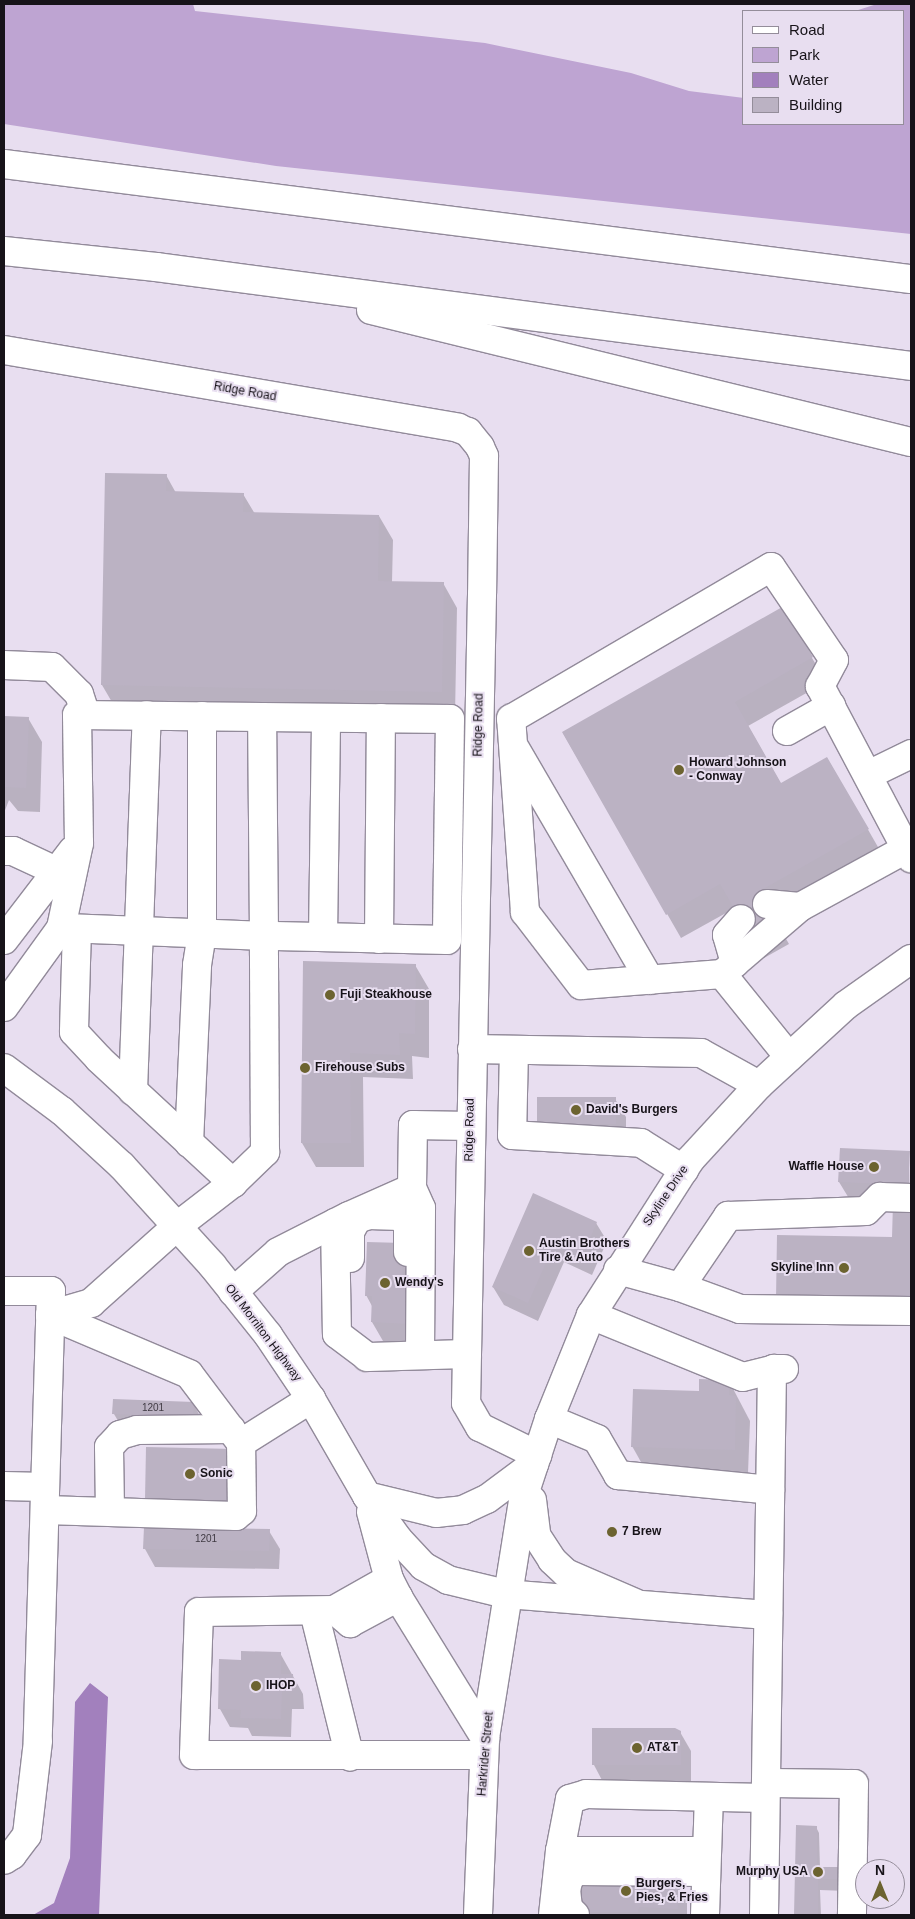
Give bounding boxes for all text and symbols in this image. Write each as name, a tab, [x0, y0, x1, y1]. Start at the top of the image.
legend	[742, 10, 905, 125]
text: Road	[789, 21, 825, 38]
text: Park	[789, 46, 820, 63]
text: Water	[789, 71, 828, 88]
text: Building	[789, 96, 842, 113]
street label: Ridge Road	[213, 379, 277, 405]
street label: Ridge Road	[471, 693, 487, 757]
place label: Howard Johnson - Conway	[689, 756, 786, 784]
marker: Howard Johnson - Conway	[673, 764, 685, 776]
place label: Fuji Steakhouse	[340, 988, 432, 1002]
marker: Fuji Steakhouse	[324, 989, 336, 1001]
place label: Firehouse Subs	[315, 1061, 405, 1075]
marker: Firehouse Subs	[299, 1062, 311, 1074]
street label: Ridge Road	[462, 1098, 478, 1162]
place label: David's Burgers	[586, 1103, 678, 1117]
marker: David's Burgers	[570, 1104, 582, 1116]
place label: Waffle House	[788, 1160, 864, 1174]
marker: Waffle House	[868, 1161, 880, 1173]
street label: Skyline Drive	[640, 1163, 692, 1229]
place label: Austin Brothers Tire & Auto	[539, 1237, 630, 1265]
marker: Austin Brothers Tire & Auto	[523, 1245, 535, 1257]
place label: Skyline Inn	[771, 1261, 834, 1275]
marker: Skyline Inn	[838, 1262, 850, 1274]
place label: Wendy's	[395, 1276, 444, 1290]
marker: Wendy's	[379, 1277, 391, 1289]
street label: Old Morrilton Highway	[222, 1282, 304, 1384]
house number: 1201	[142, 1402, 164, 1414]
place label: Sonic	[200, 1467, 233, 1481]
marker: Sonic	[184, 1468, 196, 1480]
place label: 7 Brew	[622, 1525, 661, 1539]
marker: 7 Brew	[606, 1526, 618, 1538]
house number: 1201	[195, 1533, 217, 1545]
place label: IHOP	[266, 1679, 295, 1693]
marker: IHOP	[250, 1680, 262, 1692]
street label: Harkrider Street	[475, 1711, 497, 1797]
place label: AT&T	[647, 1741, 678, 1755]
marker: AT&T	[631, 1742, 643, 1754]
north arrow	[855, 1859, 905, 1909]
text: N	[875, 1862, 885, 1878]
place label: Murphy USA	[736, 1865, 808, 1879]
marker: Murphy USA	[812, 1866, 824, 1878]
place label: Burgers, Pies, & Fries	[636, 1877, 708, 1905]
marker: Burgers, Pies, & Fries	[620, 1885, 632, 1897]

